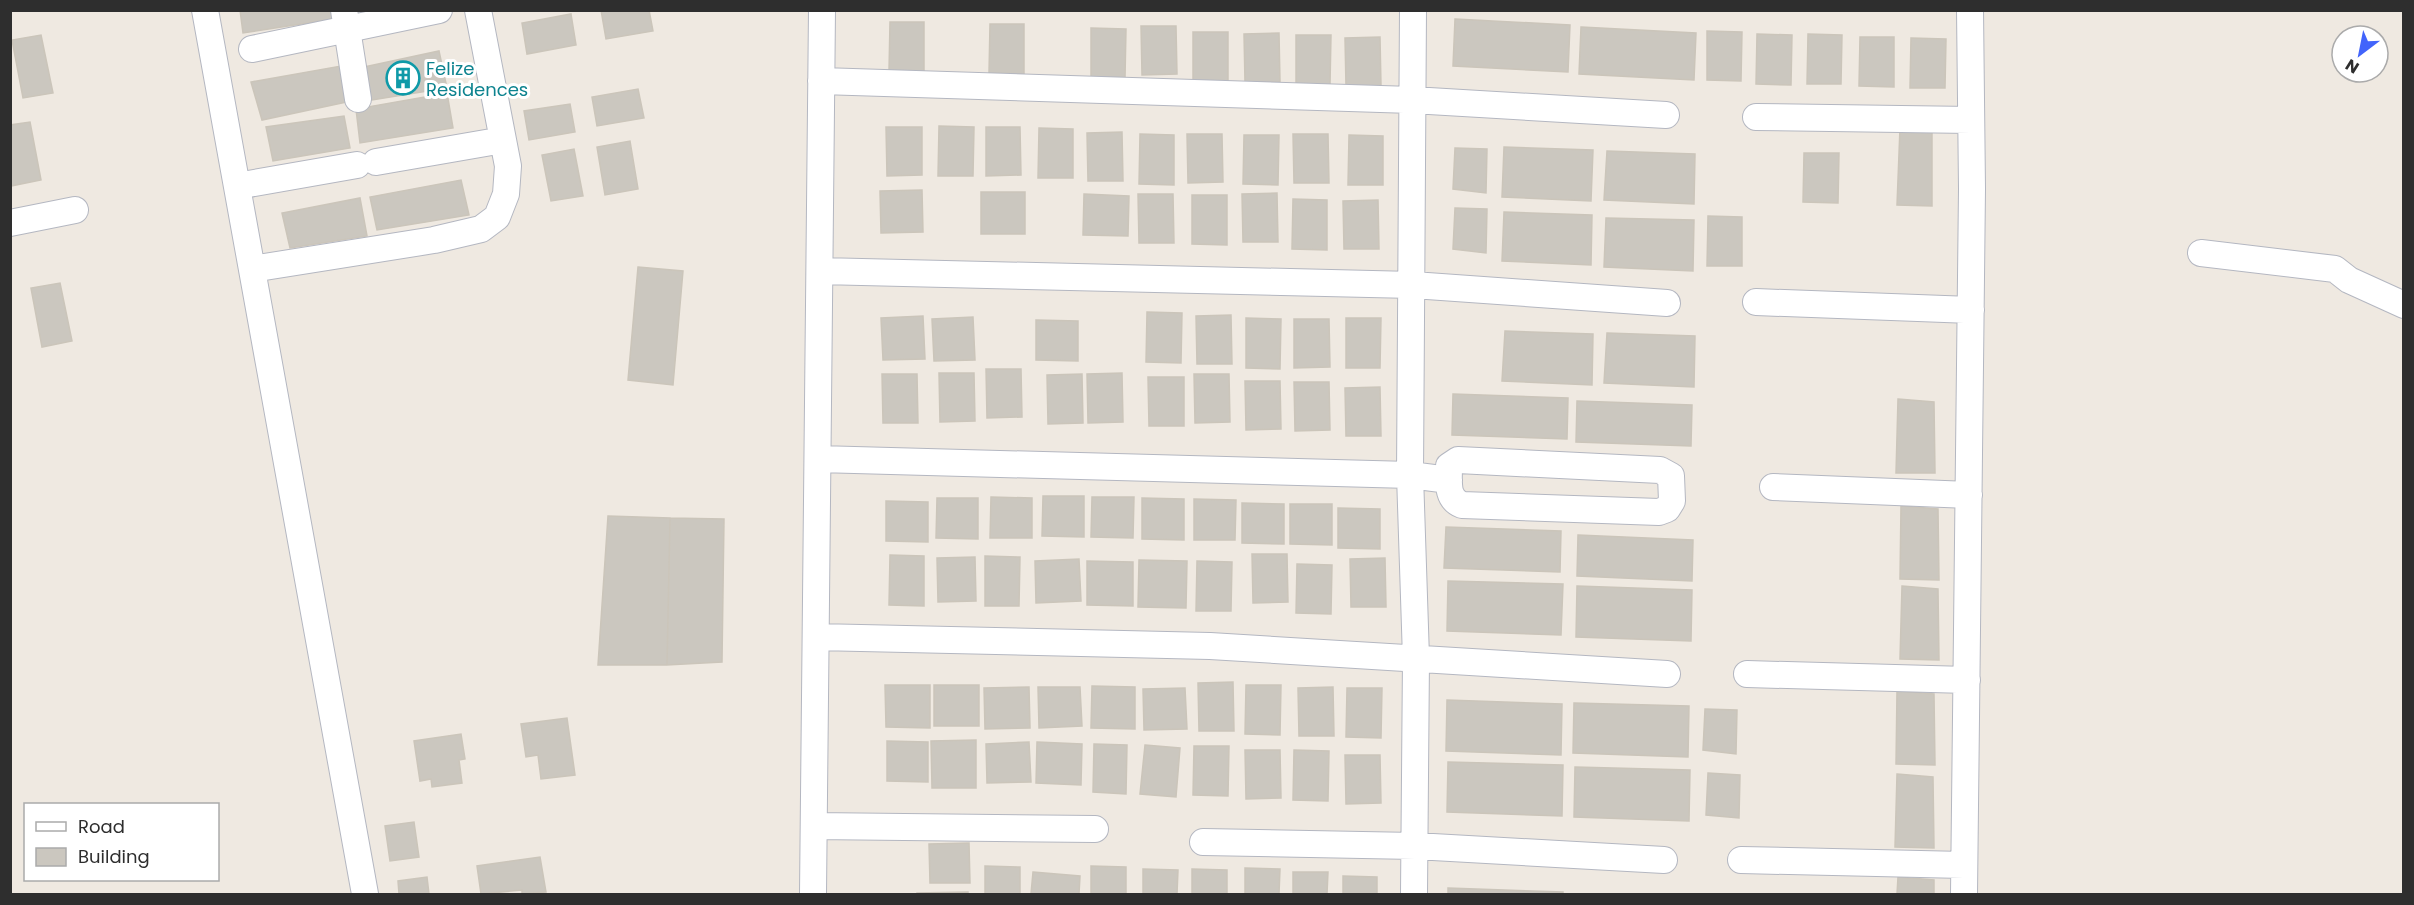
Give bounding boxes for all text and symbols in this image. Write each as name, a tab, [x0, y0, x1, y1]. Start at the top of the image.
north arrow	[2330, 24, 2390, 84]
text: N	[2341, 53, 2364, 79]
place label: Felize Residences	[426, 56, 528, 102]
building icon: Felize Residences	[385, 60, 421, 96]
legend	[24, 803, 219, 881]
text: Road	[78, 814, 125, 839]
text: Building	[78, 844, 150, 869]

